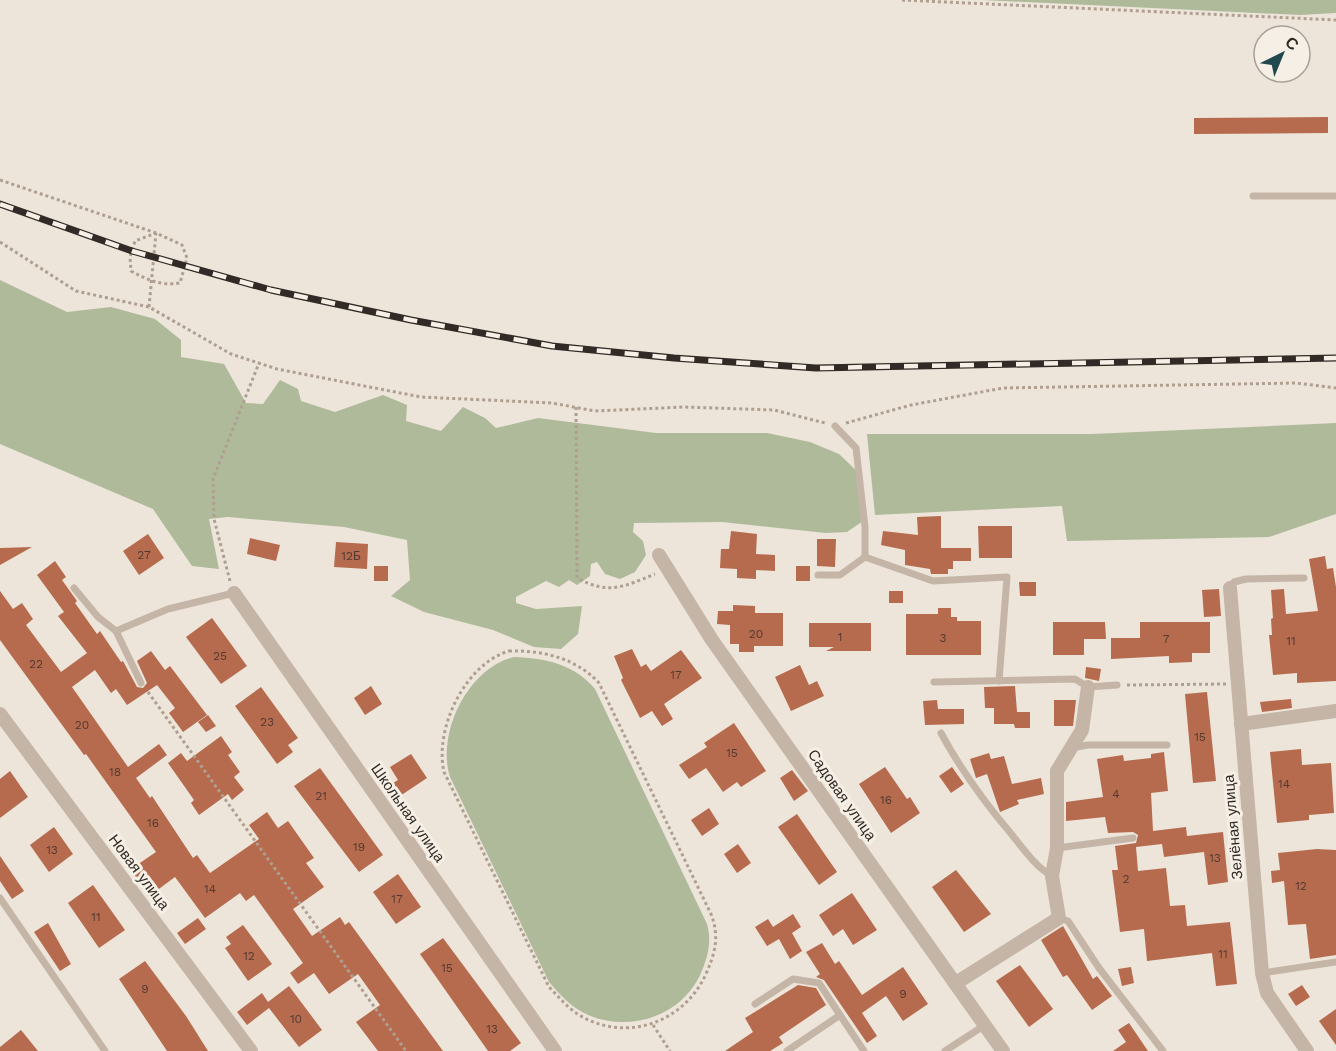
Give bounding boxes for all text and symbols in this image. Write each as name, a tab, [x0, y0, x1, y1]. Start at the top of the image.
north arrow	[1252, 24, 1312, 84]
text: С	[1281, 33, 1303, 55]
house number: 27	[137, 548, 151, 562]
house number: 12Б	[341, 549, 361, 563]
house number: 20	[749, 627, 763, 641]
house number: 1	[838, 630, 842, 644]
house number: 3	[940, 631, 947, 645]
house number: 7	[1163, 632, 1170, 646]
house number: 11	[1286, 634, 1296, 648]
house number: 25	[213, 649, 227, 663]
house number: 22	[29, 657, 43, 671]
house number: 17	[670, 668, 682, 682]
house number: 23	[260, 715, 274, 729]
house number: 20	[75, 718, 89, 732]
house number: 15	[1194, 730, 1206, 744]
house number: 15	[726, 746, 738, 760]
street label: Садовая улица	[804, 746, 880, 845]
street label: Школьная улица	[367, 760, 449, 866]
house number: 18	[109, 765, 121, 779]
street label: Зелёная улица	[1219, 773, 1247, 880]
house number: 14	[1278, 777, 1290, 791]
house number: 4	[1112, 787, 1120, 801]
house number: 21	[315, 789, 327, 803]
house number: 16	[880, 793, 892, 807]
house number: 16	[147, 816, 159, 830]
street label: Новая улица	[105, 831, 174, 914]
house number: 19	[353, 840, 365, 854]
house number: 13	[46, 843, 58, 857]
house number: 13	[1209, 851, 1221, 865]
house number: 2	[1123, 872, 1130, 886]
house number: 12	[1295, 879, 1307, 893]
house number: 14	[204, 882, 216, 896]
house number: 17	[391, 892, 403, 906]
house number: 11	[91, 910, 101, 924]
house number: 11	[1218, 947, 1228, 961]
house number: 12	[243, 949, 255, 963]
house number: 15	[441, 961, 453, 975]
house number: 9	[141, 982, 149, 996]
house number: 9	[899, 987, 907, 1001]
house number: 10	[290, 1012, 302, 1026]
house number: 13	[486, 1022, 498, 1036]

